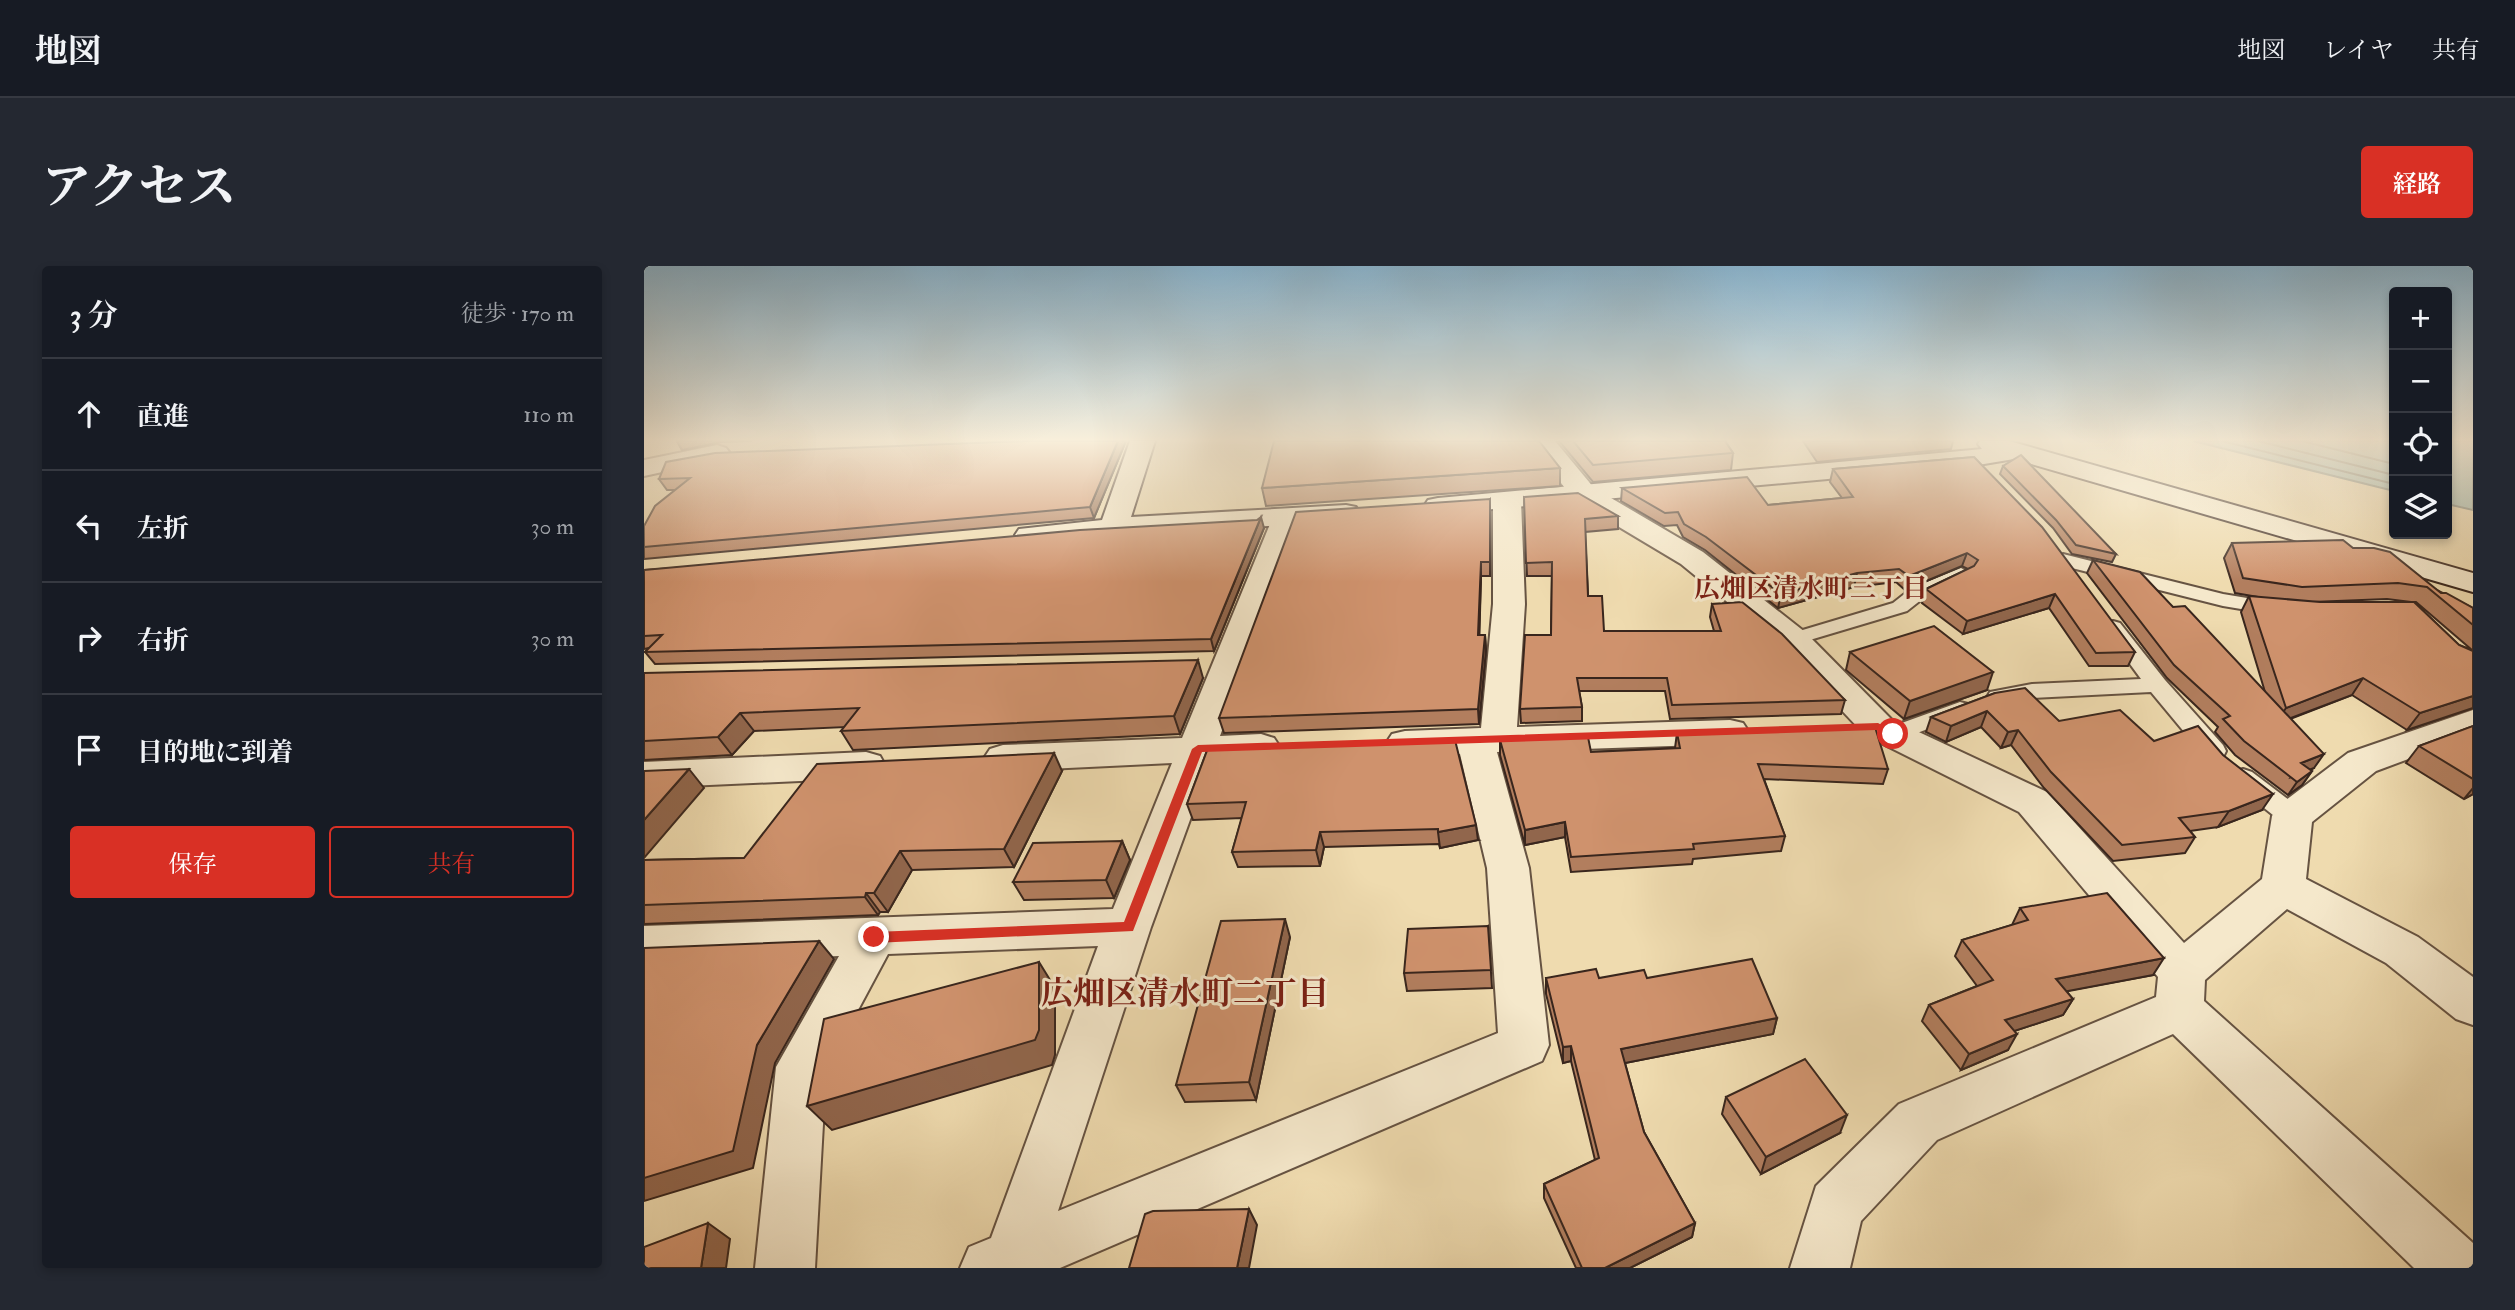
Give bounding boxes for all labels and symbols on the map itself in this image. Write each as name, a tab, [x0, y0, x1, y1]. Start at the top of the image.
district label: 広畑区清水町三丁目	[1694, 573, 1928, 605]
route start	[1877, 718, 1908, 749]
route end	[858, 921, 889, 952]
district label: 広畑区清水町二丁目	[1041, 974, 1329, 1014]

